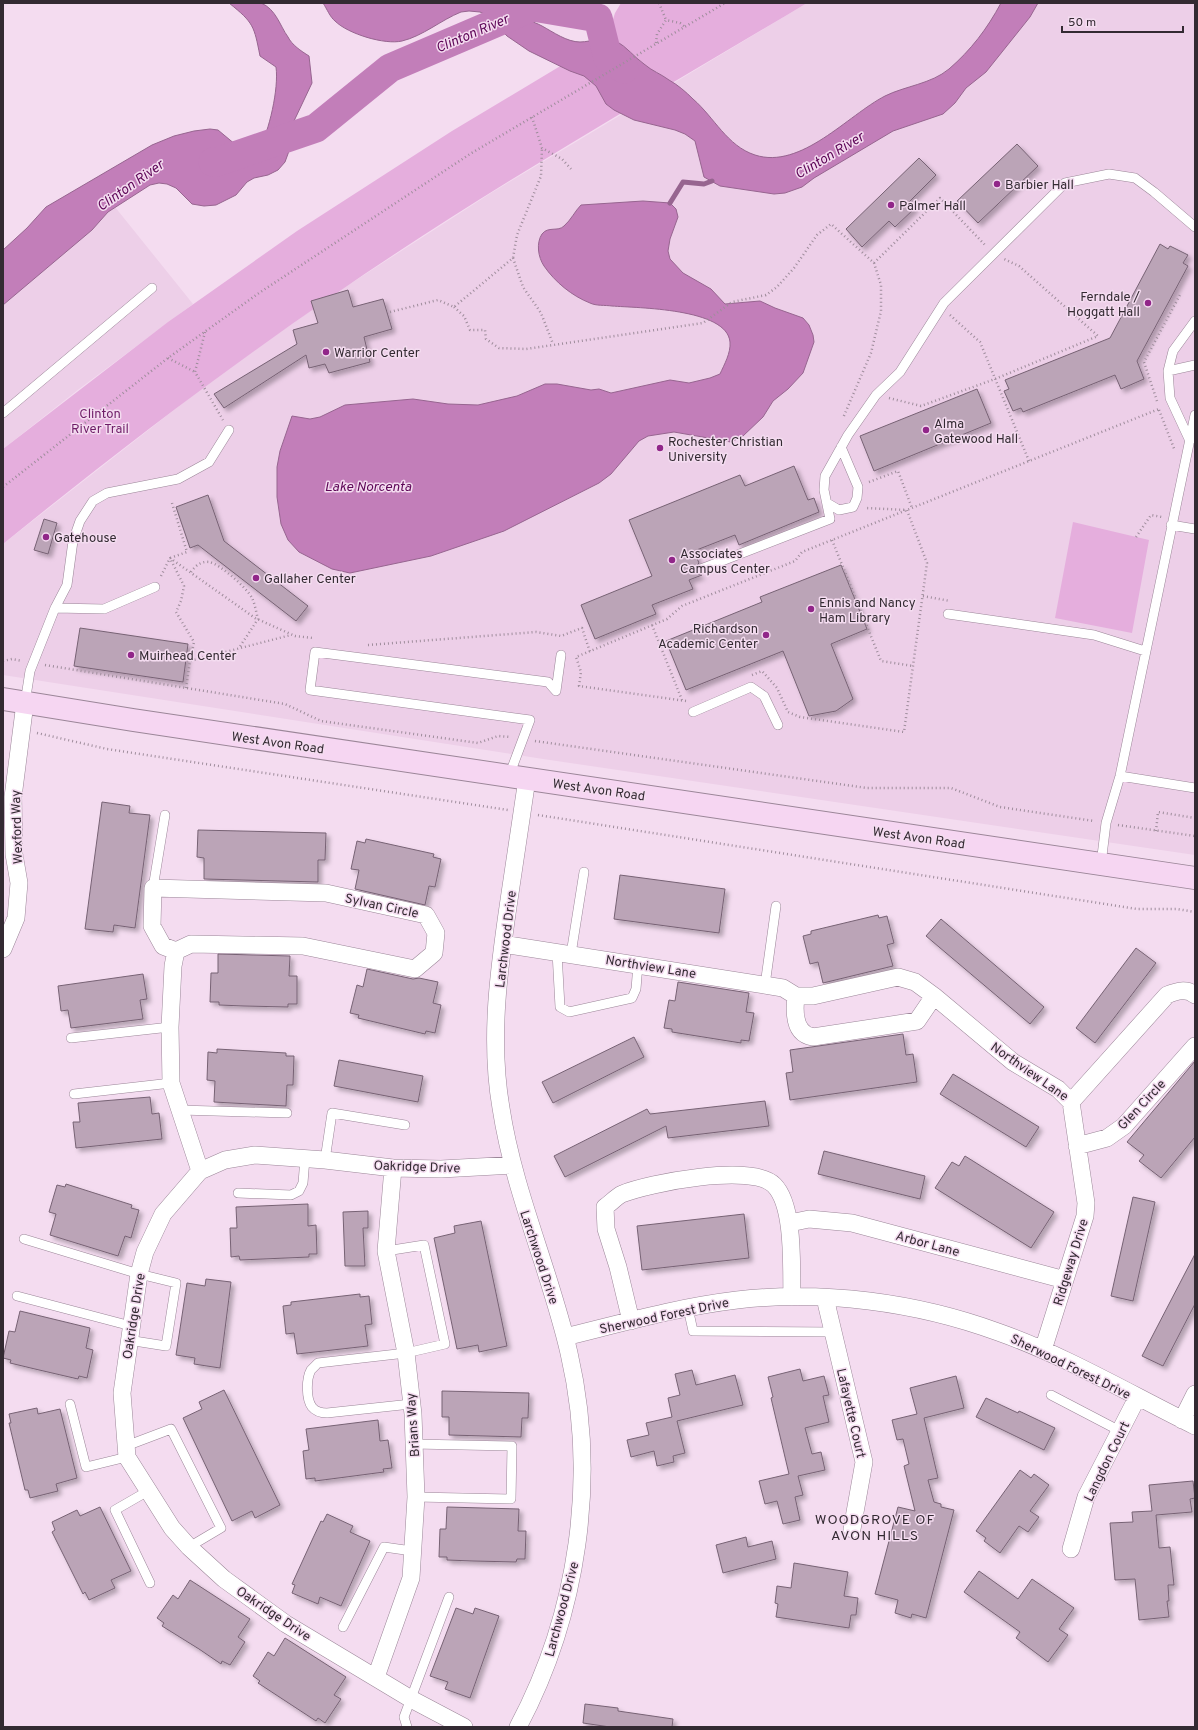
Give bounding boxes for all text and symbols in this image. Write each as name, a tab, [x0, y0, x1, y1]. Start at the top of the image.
scale bar	[1062, 8, 1183, 34]
water label: Clinton River	[433, 11, 513, 57]
text: 50 m	[1068, 15, 1096, 31]
water label: Clinton River	[792, 128, 869, 184]
water label: Clinton River	[94, 156, 169, 215]
place label: Barbier Hall	[1005, 178, 1074, 194]
marker: Barbier Hall	[992, 179, 1002, 189]
place label: Palmer Hall	[899, 199, 966, 215]
marker: Palmer Hall	[886, 200, 896, 210]
place label: Ferndale / Hoggatt Hall	[1067, 290, 1141, 321]
marker: Ferndale / Hoggatt Hall	[1143, 298, 1153, 308]
place label: Warrior Center	[334, 346, 420, 362]
marker: Warrior Center	[321, 347, 331, 357]
park label: Clinton River Trail	[71, 407, 129, 438]
place label: Alma Gatewood Hall	[934, 417, 1018, 448]
marker: Alma Gatewood Hall	[921, 425, 931, 435]
place label: Rochester Christian University	[668, 435, 783, 466]
marker: Rochester Christian University	[655, 443, 665, 453]
water label: Lake Norcenta	[325, 479, 412, 496]
place label: Gatehouse	[54, 531, 116, 547]
marker: Gatehouse	[41, 532, 51, 542]
place label: Associates Campus Center	[680, 547, 770, 578]
marker: Associates Campus Center	[667, 555, 677, 565]
place label: Gallaher Center	[264, 572, 356, 588]
marker: Gallaher Center	[251, 573, 261, 583]
place label: Ennis and Nancy Ham Library	[819, 596, 916, 627]
marker: Ennis and Nancy Ham Library	[806, 604, 816, 614]
place label: Richardson Academic Center	[658, 622, 758, 653]
marker: Richardson Academic Center	[761, 630, 771, 640]
place label: Muirhead Center	[139, 649, 237, 665]
marker: Muirhead Center	[126, 650, 136, 660]
street label: West Avon Road	[230, 730, 325, 758]
street label: West Avon Road	[551, 777, 646, 805]
street label: Wexford Way	[9, 789, 27, 864]
street label: West Avon Road	[871, 825, 966, 853]
street label: Larchwood Drive	[493, 890, 521, 989]
street label: Sylvan Circle	[343, 891, 420, 923]
street label: Northview Lane	[604, 953, 697, 983]
street label: Northview Lane	[987, 1040, 1071, 1105]
street label: Glen Circle	[1115, 1077, 1170, 1134]
street label: Oakridge Drive	[373, 1158, 461, 1178]
street label: Larchwood Drive	[515, 1209, 561, 1307]
street label: Ridgeway Drive	[1051, 1217, 1093, 1308]
street label: Arbor Lane	[894, 1229, 961, 1261]
street label: Oakridge Drive	[120, 1272, 150, 1360]
street label: Sherwood Forest Drive	[598, 1295, 731, 1338]
street label: Sherwood Forest Drive	[1007, 1332, 1133, 1404]
street label: Lafayette Court	[832, 1367, 868, 1460]
street label: Brians Way	[404, 1392, 424, 1458]
street label: Langdon Court	[1081, 1419, 1134, 1505]
district label: WOODGROVE OF AVON HILLS	[815, 1512, 935, 1545]
street label: Larchwood Drive	[543, 1560, 583, 1659]
street label: Oakridge Drive	[232, 1584, 313, 1646]

